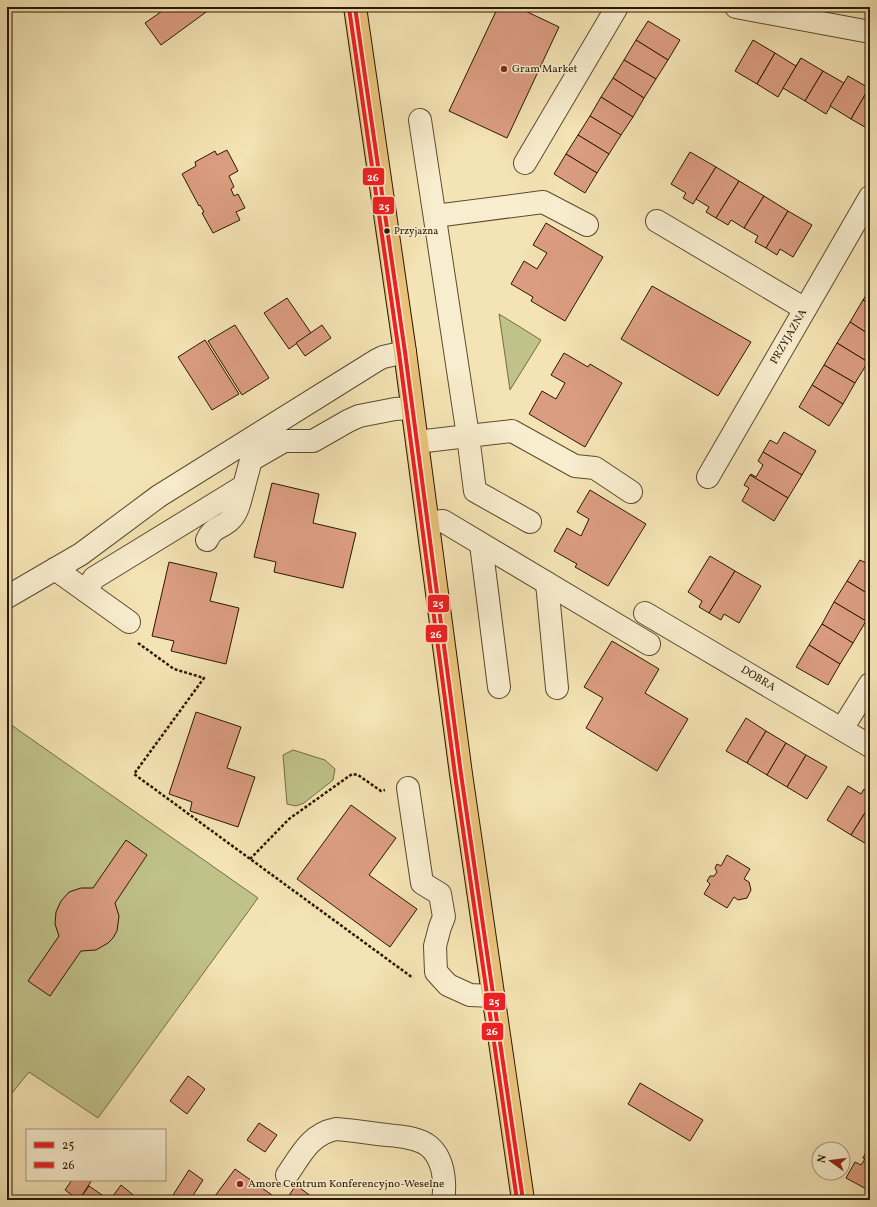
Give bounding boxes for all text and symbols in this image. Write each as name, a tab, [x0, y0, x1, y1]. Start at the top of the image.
place label: Gram Market	[512, 62, 577, 77]
marker: Gram Market	[499, 64, 509, 74]
line badge: 26	[362, 167, 385, 186]
text: 26	[367, 171, 379, 186]
line badge: 25	[372, 196, 395, 215]
text: 25	[378, 200, 390, 215]
place label: Przyjazna	[394, 224, 438, 238]
marker: Przyjazna	[382, 226, 392, 236]
street label: PRZYJAZNA	[767, 306, 811, 367]
line badge: 25	[427, 594, 450, 613]
text: 25	[432, 597, 444, 612]
line badge: 26	[425, 624, 448, 643]
text: 26	[430, 628, 442, 643]
street label: DOBRA	[738, 663, 778, 695]
line badge: 25	[483, 992, 506, 1011]
text: 25	[488, 995, 500, 1010]
line badge: 26	[481, 1022, 504, 1041]
text: 26	[486, 1025, 498, 1040]
legend	[26, 1129, 166, 1181]
text: 25	[62, 1138, 74, 1154]
north arrow	[811, 1141, 851, 1181]
text: N	[815, 1153, 831, 1165]
text: 26	[62, 1158, 75, 1174]
place label: Amore Centrum Konferencyjno-Weselne	[248, 1177, 444, 1192]
marker: Amore Centrum Konferencyjno-Weselne	[235, 1179, 245, 1189]

